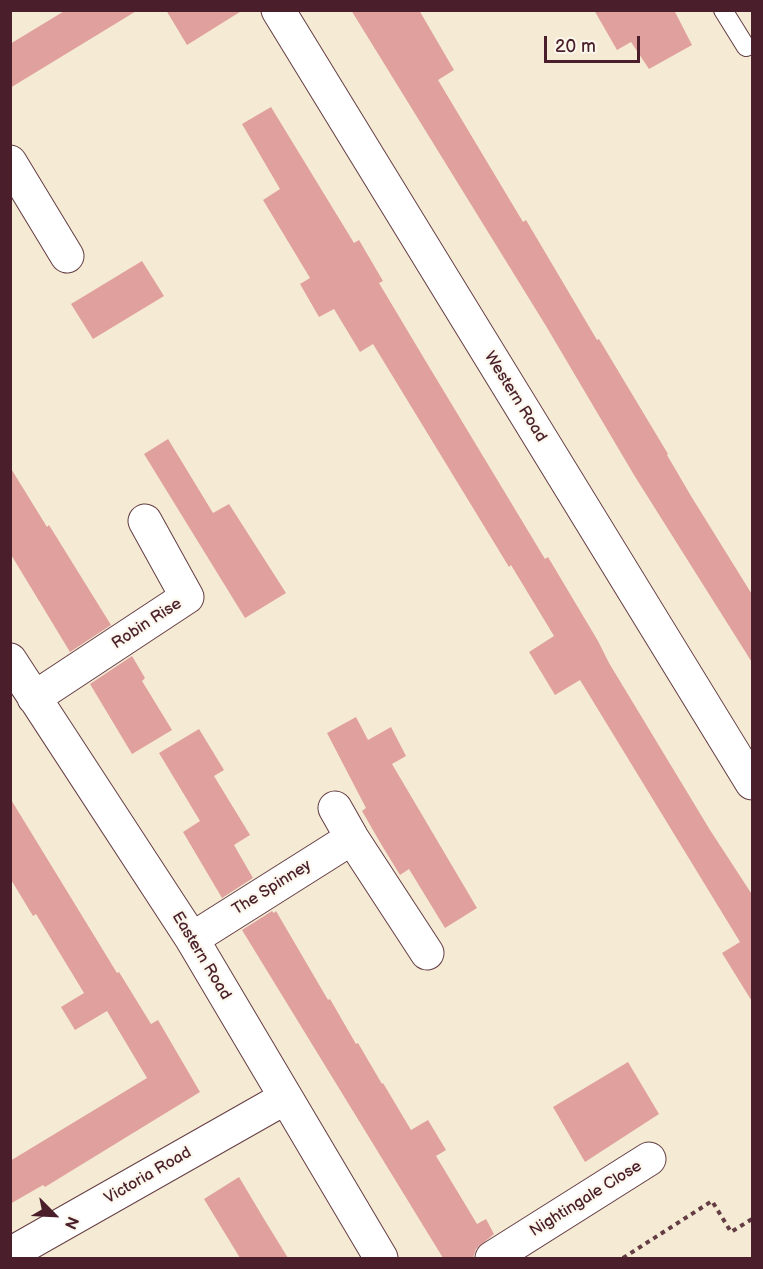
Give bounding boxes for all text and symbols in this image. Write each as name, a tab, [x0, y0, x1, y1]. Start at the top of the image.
scale bar	[547, 24, 643, 62]
text: 20 m	[555, 36, 596, 57]
street label: Western Road	[480, 348, 550, 446]
street label: Robin Rise	[109, 594, 185, 654]
street label: The Spinney	[229, 856, 315, 920]
street label: Eastern Road	[167, 909, 235, 1003]
street label: Victoria Road	[101, 1143, 195, 1209]
street label: Nightingale Close	[526, 1157, 646, 1241]
north arrow	[24, 1185, 84, 1245]
text: N	[60, 1213, 82, 1232]

